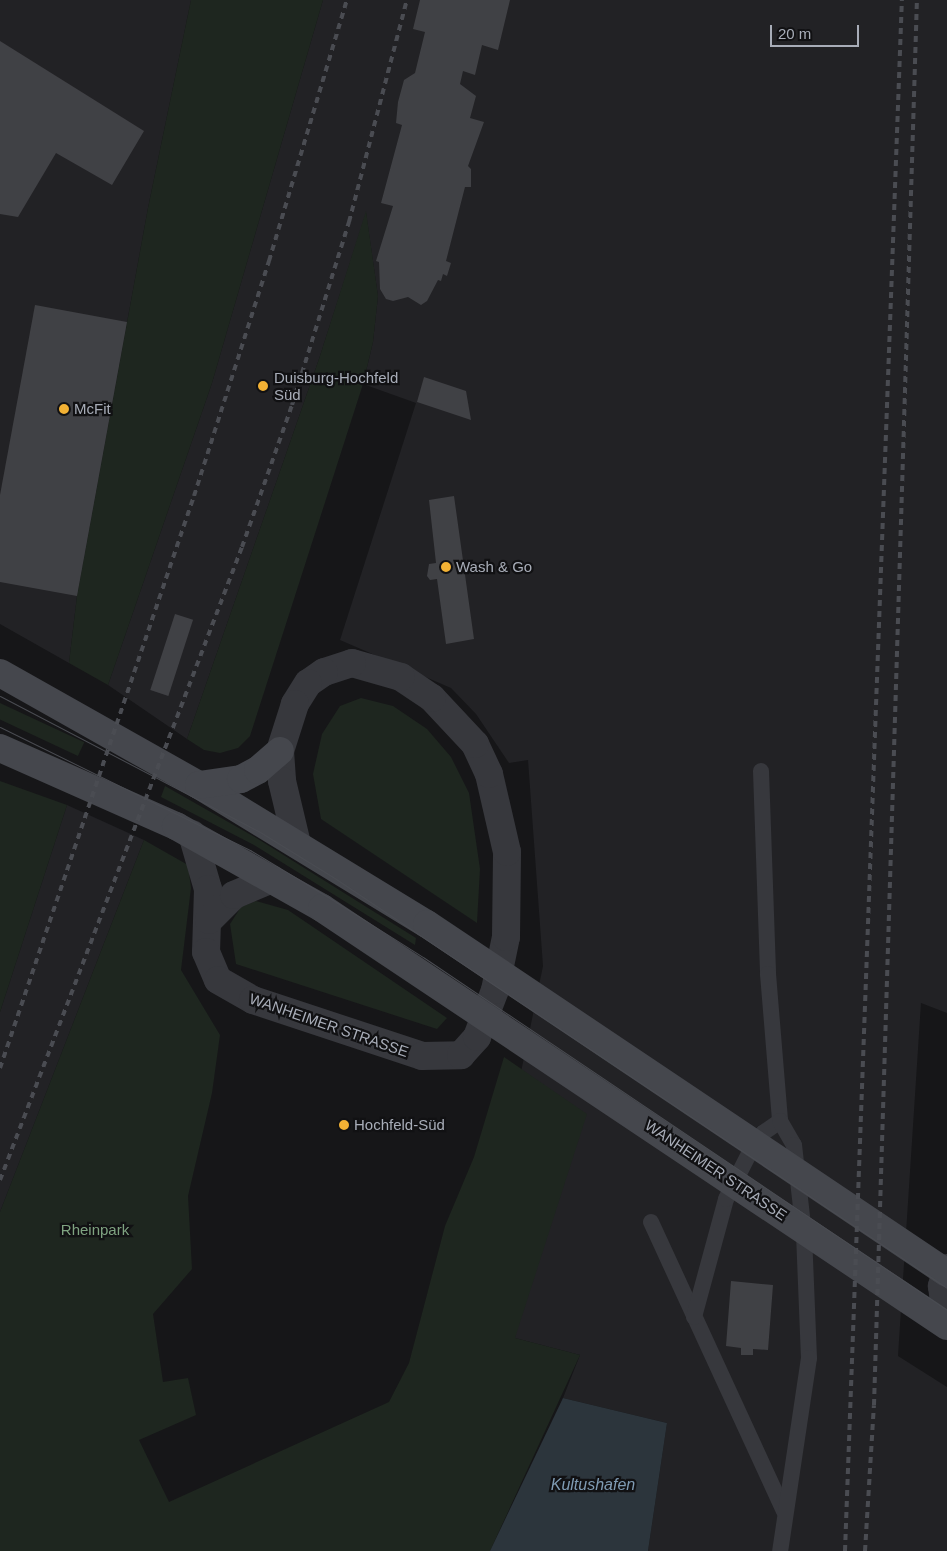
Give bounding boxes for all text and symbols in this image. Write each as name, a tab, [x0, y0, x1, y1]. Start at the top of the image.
scale bar	[772, 15, 861, 47]
text: 20 m	[778, 25, 811, 42]
place label: Duisburg-Hochfeld Süd	[274, 368, 398, 403]
marker: Duisburg-Hochfeld Süd	[256, 379, 270, 393]
place label: McFit	[74, 400, 111, 418]
marker: McFit	[58, 403, 70, 415]
place label: Wash & Go	[456, 558, 532, 576]
marker: Wash & Go	[440, 561, 452, 573]
street label: WANHEIMER STRASSE	[247, 989, 411, 1061]
place label: Hochfeld-Süd	[354, 1116, 445, 1134]
street label: WANHEIMER STRASSE	[642, 1116, 790, 1224]
marker: Hochfeld-Süd	[338, 1119, 350, 1131]
park label: Rheinpark	[61, 1221, 129, 1239]
water label: Kultushafen	[551, 1475, 635, 1495]

